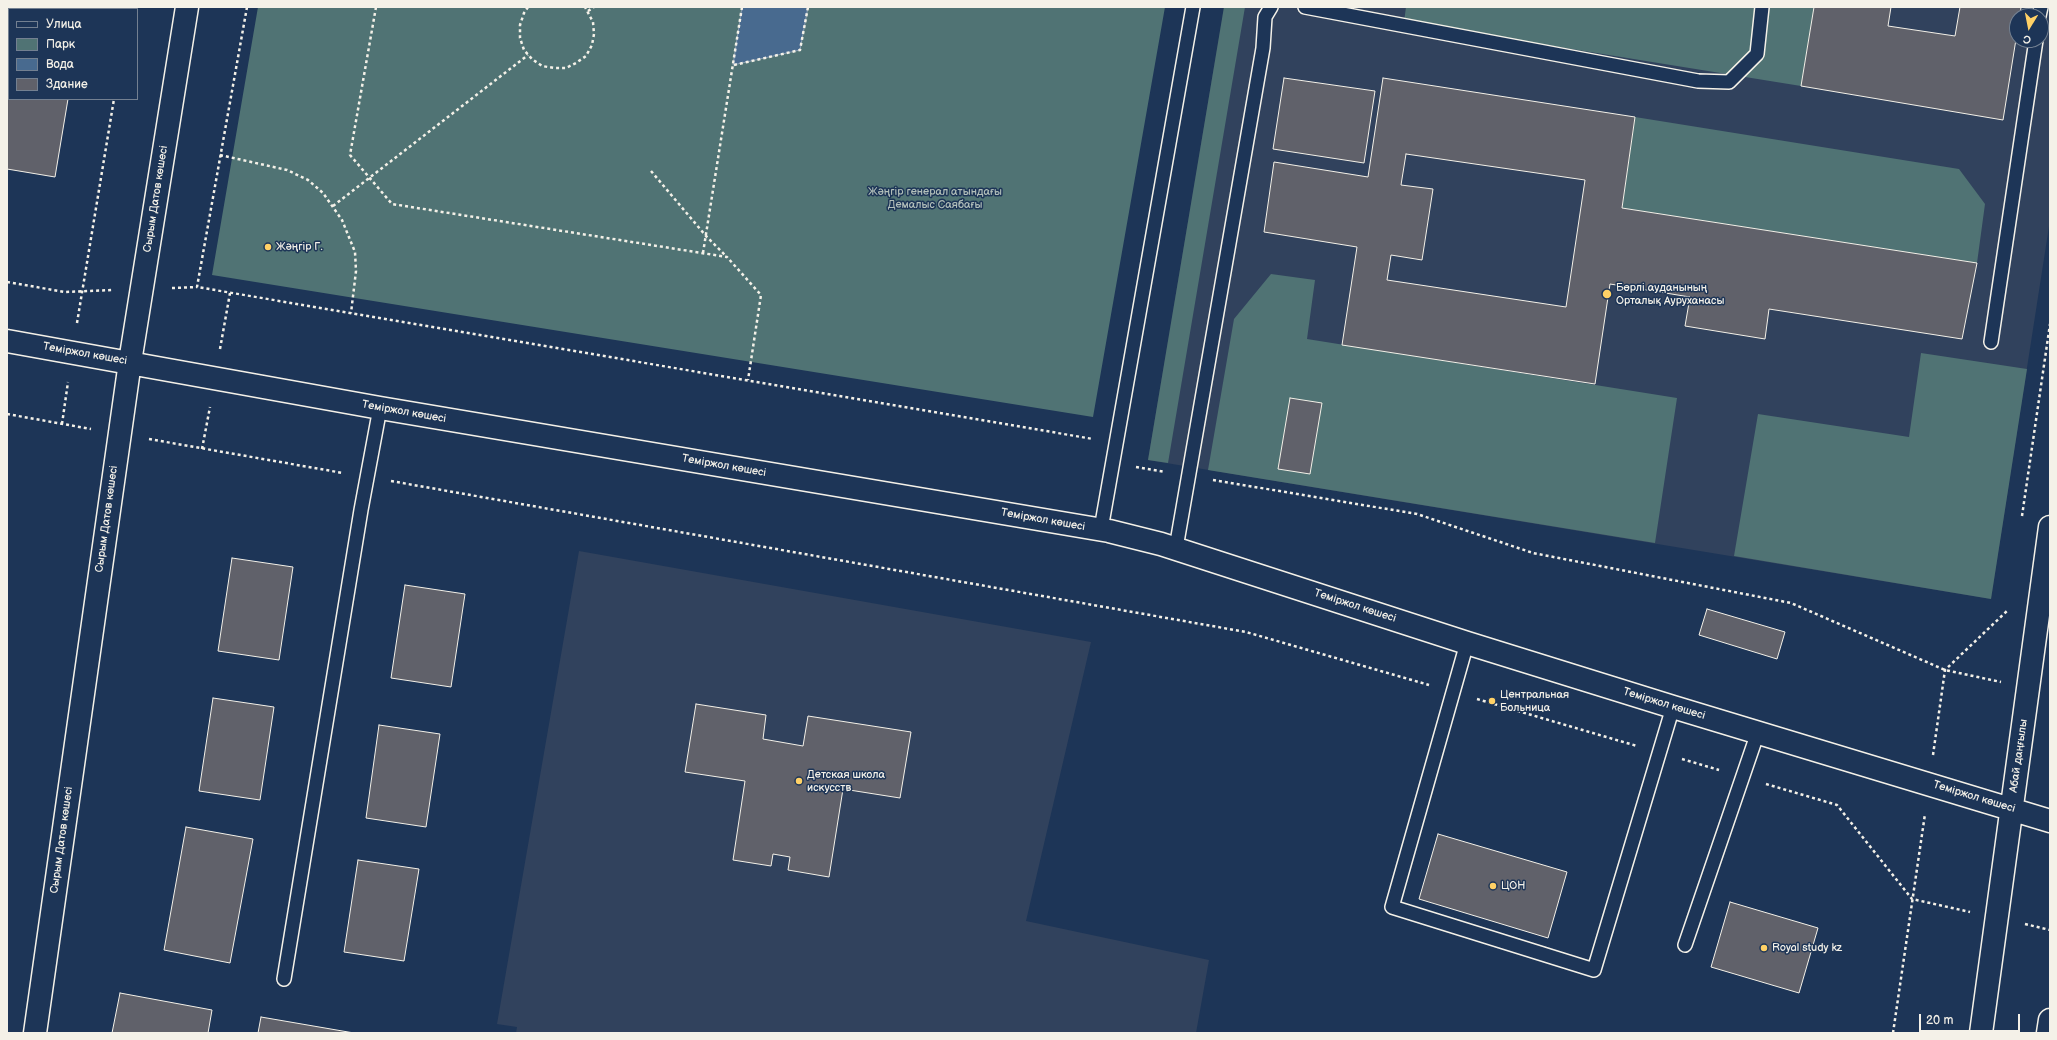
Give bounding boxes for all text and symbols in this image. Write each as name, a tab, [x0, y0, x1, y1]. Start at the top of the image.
legend	[8, 8, 138, 100]
north arrow	[2009, 8, 2049, 48]
text: Улица	[46, 17, 82, 32]
text: С	[2022, 32, 2032, 46]
text: Парк	[46, 37, 75, 52]
text: Вода	[46, 57, 74, 72]
text: Здание	[46, 77, 88, 92]
street label: Сырым Датов көшесі	[141, 145, 171, 253]
park label: Жәңгір генерал атындағы Демалыс Саябағы	[868, 185, 1002, 211]
place label: Жәңгір Г.	[276, 240, 323, 254]
marker: Жәңгір Г.	[263, 242, 273, 252]
place label: Бөрлі ауданының Орталық Ауруханасы	[1616, 281, 1724, 307]
marker: Бөрлі ауданының Орталық Ауруханасы	[1601, 288, 1613, 300]
street label: Теміржол көшесі	[42, 340, 128, 368]
street label: Теміржол көшесі	[361, 398, 447, 426]
street label: Теміржол көшесі	[681, 452, 767, 480]
street label: Сырым Датов көшесі	[93, 465, 121, 573]
street label: Теміржол көшесі	[1000, 506, 1086, 534]
street label: Теміржол көшесі	[1312, 587, 1398, 625]
street label: Теміржол көшесі	[1621, 685, 1707, 723]
place label: Центральная Больница	[1500, 688, 1569, 714]
marker: Центральная Больница	[1487, 696, 1497, 706]
street label: Абай даңғылы	[2007, 718, 2031, 794]
place label: Детская школа искусств	[807, 768, 885, 794]
marker: Детская школа искусств	[794, 776, 804, 786]
street label: Теміржол көшесі	[1931, 778, 2017, 816]
street label: Сырым Датов көшесі	[48, 786, 76, 894]
place label: ЦОН	[1501, 879, 1525, 893]
marker: ЦОН	[1488, 881, 1498, 891]
place label: Royal study kz	[1772, 941, 1842, 955]
marker: Royal study kz	[1759, 943, 1769, 953]
scale bar	[1921, 1006, 2022, 1032]
text: 20 m	[1926, 1013, 1953, 1028]

